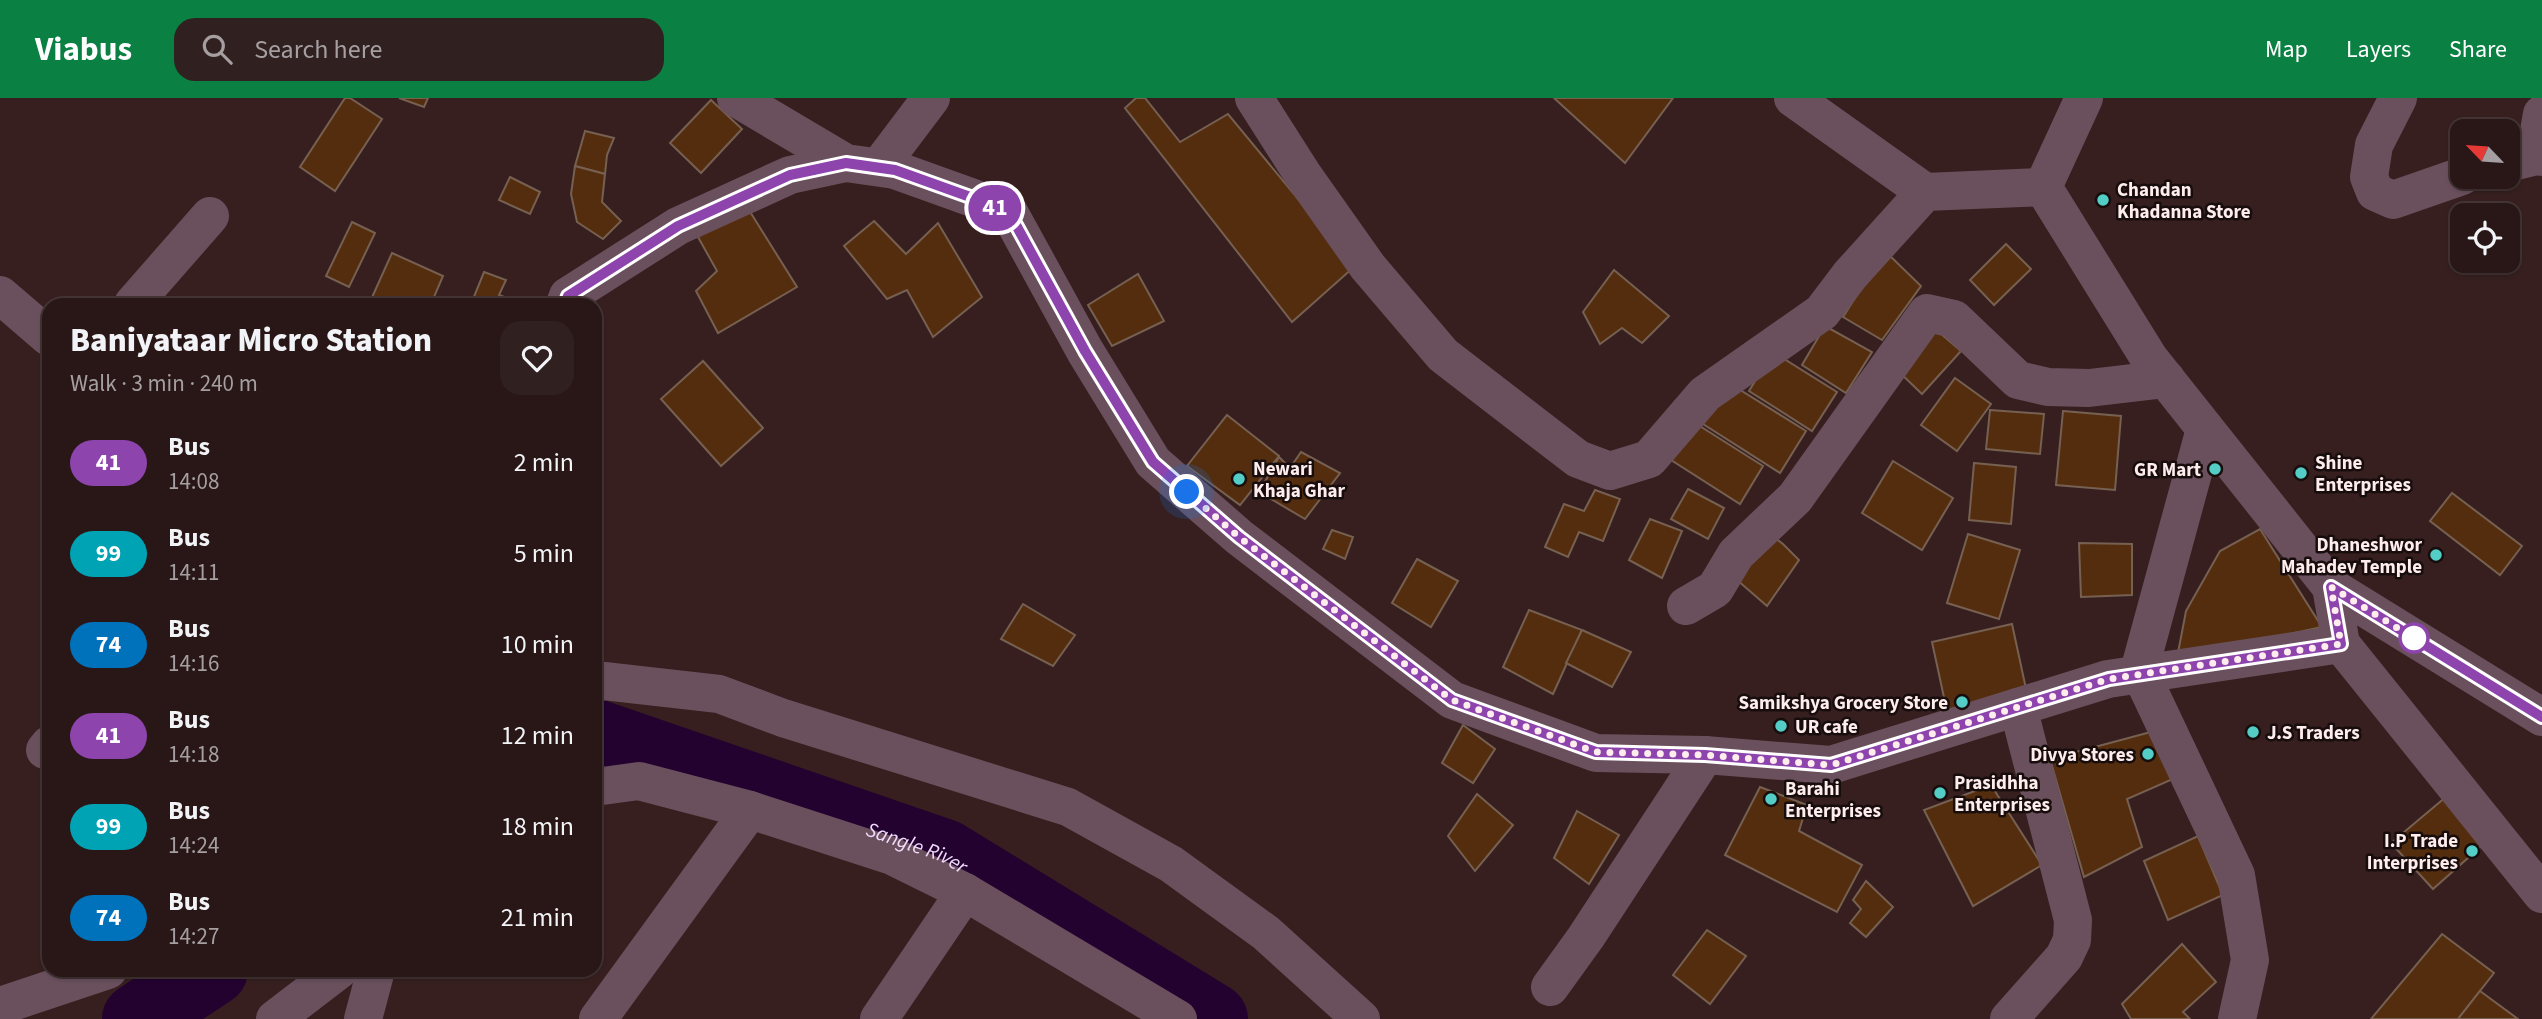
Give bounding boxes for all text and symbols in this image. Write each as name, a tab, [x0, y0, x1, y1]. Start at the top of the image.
search box	[174, 18, 664, 81]
text: Viabus	[35, 26, 132, 73]
icon: search	[198, 30, 236, 68]
text: Search here	[254, 31, 382, 68]
text: Map	[2265, 32, 2308, 67]
text: Layers	[2346, 32, 2411, 67]
text: Share	[2449, 32, 2507, 67]
north arrow	[2450, 119, 2520, 189]
map controls	[2450, 119, 2520, 273]
place label: Chandan Khadanna Store	[2117, 177, 2251, 226]
line badge: 41	[964, 185, 1026, 231]
text: 41	[982, 190, 1008, 225]
marker: Chandan Khadanna Store	[2095, 192, 2111, 208]
button: locate	[2450, 203, 2520, 273]
text: Baniyataar Micro Station	[70, 317, 432, 364]
button: heart	[500, 321, 574, 395]
text: Walk · 3 min · 240 m	[70, 367, 258, 400]
text: Bus	[168, 428, 210, 465]
text: 2 min	[514, 444, 574, 481]
text: 41	[96, 445, 121, 480]
place label: Shine Enterprises	[2315, 450, 2411, 499]
place label: Newari Khaja Ghar	[1253, 456, 1346, 505]
place label: GR Mart	[2134, 457, 2201, 484]
marker: GR Mart	[2207, 461, 2223, 477]
text: 14:08	[168, 465, 219, 498]
marker: Shine Enterprises	[2293, 465, 2309, 481]
marker: Newari Khaja Ghar	[1231, 471, 1247, 487]
your location	[1169, 474, 1204, 509]
text: Bus	[168, 519, 210, 556]
place label: Dhaneshwor Mahadev Temple	[2281, 532, 2422, 581]
text: 5 min	[514, 535, 574, 572]
text: 99	[96, 536, 121, 571]
marker: Dhaneshwor Mahadev Temple	[2428, 547, 2444, 563]
text: 14:11	[168, 556, 219, 589]
text: Bus	[168, 610, 210, 647]
unlabelled marker	[2399, 623, 2429, 653]
text: 10 min	[501, 626, 574, 663]
text: 74	[96, 627, 121, 662]
text: 14:16	[168, 647, 219, 680]
place label: Samikshya Grocery Store	[1739, 690, 1948, 717]
marker: Samikshya Grocery Store	[1954, 694, 1970, 710]
text: Bus	[168, 701, 210, 738]
place label: UR cafe	[1795, 714, 1858, 741]
text: 12 min	[501, 717, 574, 754]
text: 41	[96, 718, 121, 753]
marker: UR cafe	[1773, 718, 1789, 734]
place label: J.S Traders	[2267, 720, 2360, 747]
marker: J.S Traders	[2245, 724, 2261, 740]
text: 14:18	[168, 738, 219, 771]
place label: Divya Stores	[2030, 742, 2134, 769]
marker: Divya Stores	[2140, 746, 2156, 762]
place label: Prasidhha Enterprises	[1954, 770, 2050, 819]
place label: Barahi Enterprises	[1785, 776, 1881, 825]
marker: Prasidhha Enterprises	[1932, 785, 1948, 801]
marker: Barahi Enterprises	[1763, 791, 1779, 807]
text: Bus	[168, 792, 210, 829]
text: 18 min	[501, 808, 574, 845]
text: 99	[96, 809, 121, 844]
water label: Sangle River	[862, 814, 974, 881]
place label: I.P Trade Interprises	[2367, 828, 2458, 877]
text: 14:24	[168, 829, 219, 862]
marker: I.P Trade Interprises	[2464, 843, 2480, 859]
text: Bus	[168, 883, 210, 920]
text: 21 min	[501, 899, 574, 936]
text: 74	[96, 900, 121, 935]
text: 14:27	[168, 920, 219, 953]

